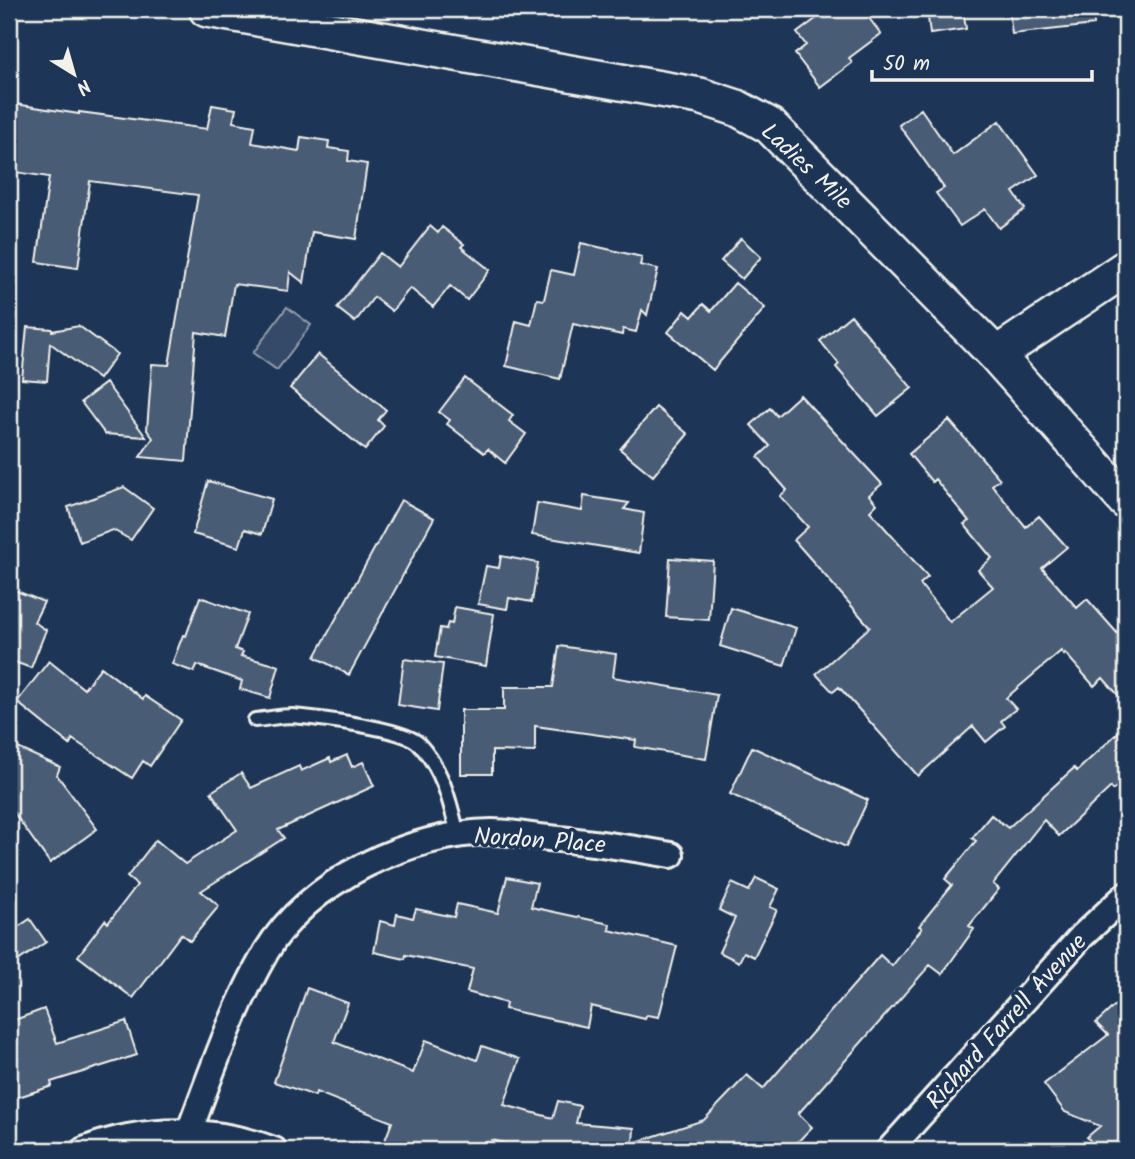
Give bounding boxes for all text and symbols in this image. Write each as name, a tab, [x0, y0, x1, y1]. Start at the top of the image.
north arrow	[38, 38, 108, 108]
scale bar	[872, 38, 1093, 82]
text: 50 m	[883, 48, 930, 81]
text: N	[69, 70, 97, 102]
street label: Ladies Mile	[751, 114, 861, 220]
street label: Nordon Place	[473, 817, 607, 866]
street label: Richard Farrell Avenue	[917, 925, 1098, 1119]

